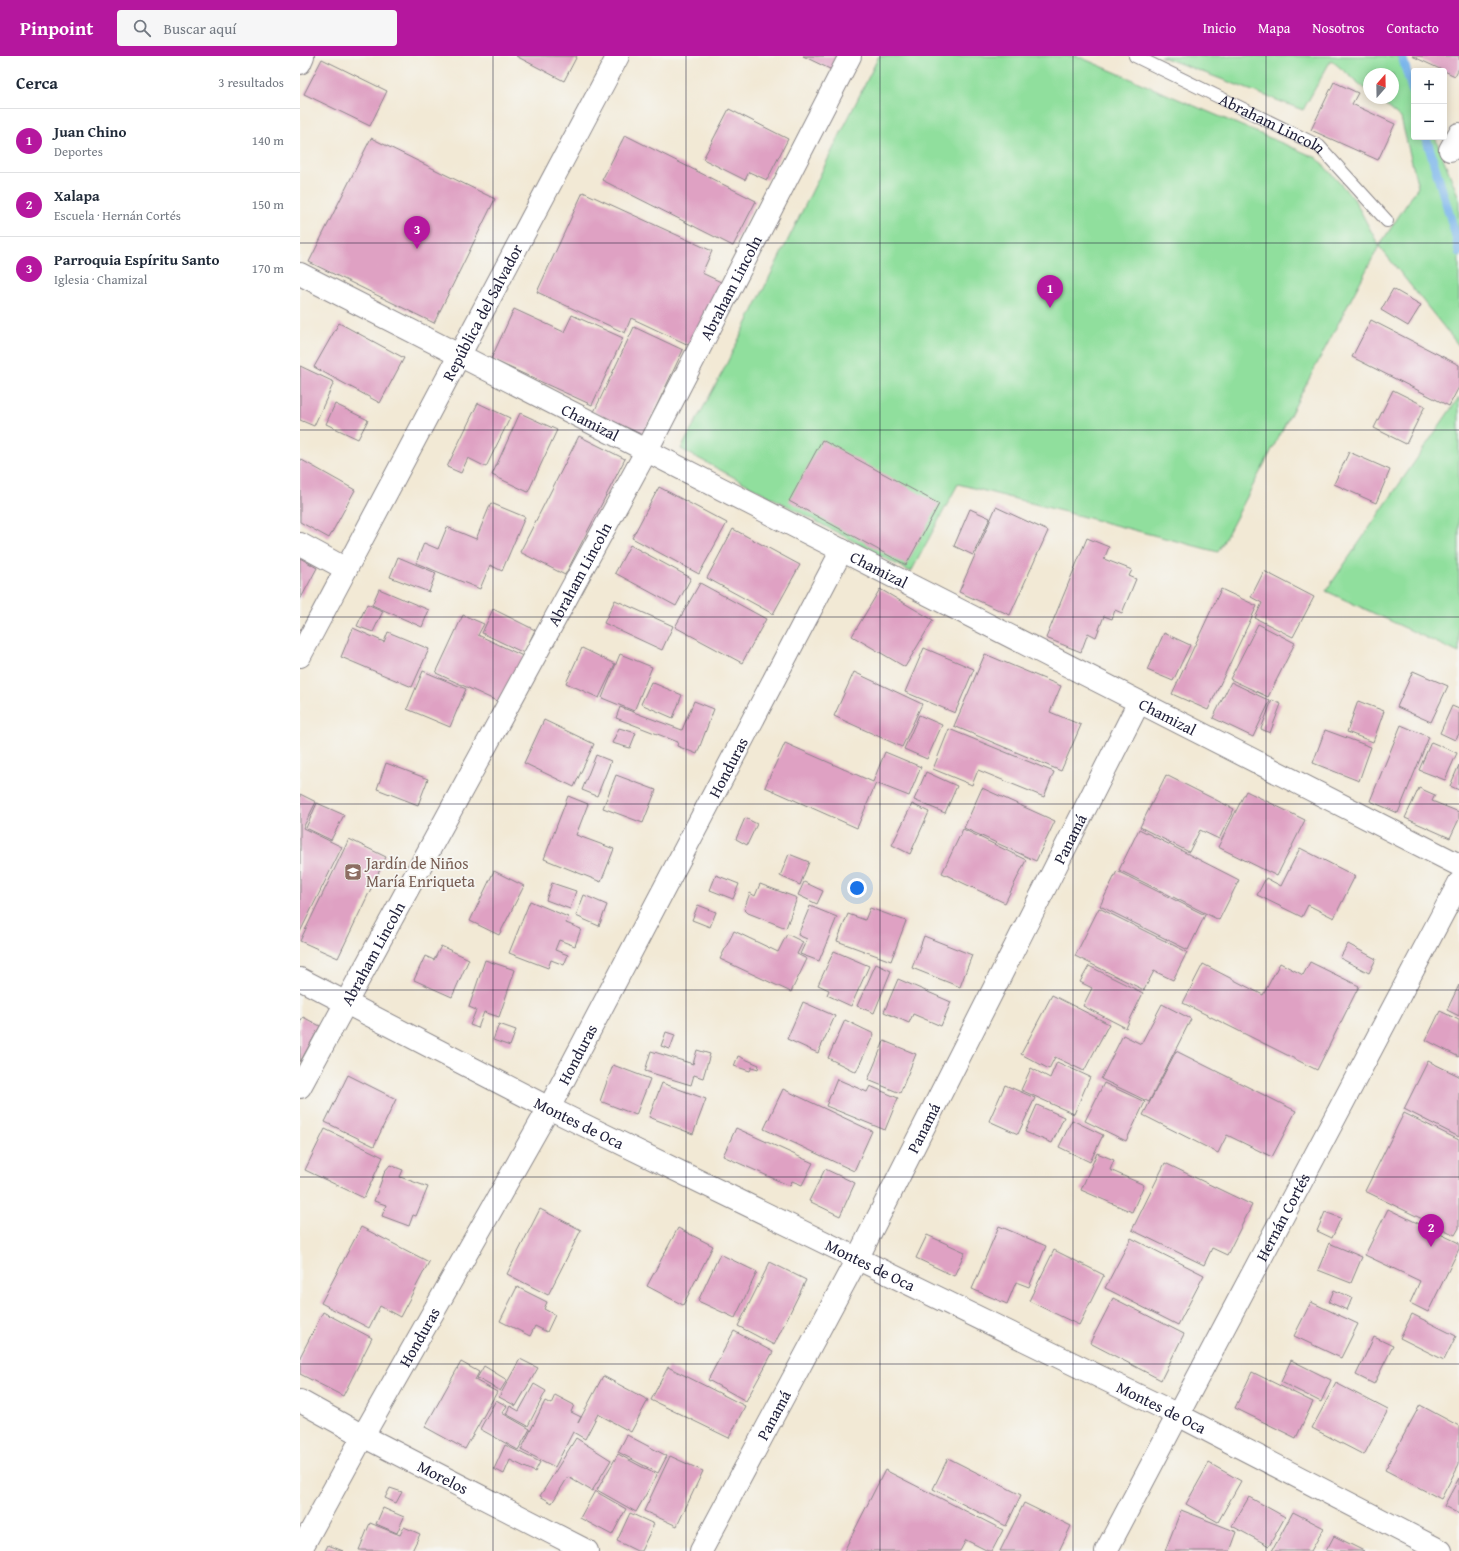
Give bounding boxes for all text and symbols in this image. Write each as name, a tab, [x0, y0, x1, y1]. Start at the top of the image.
search box	[117, 10, 397, 46]
text: Pinpoint	[20, 14, 93, 42]
icon: search	[131, 17, 153, 39]
text: Buscar aquí	[163, 18, 237, 39]
text: Inicio	[1203, 18, 1236, 38]
text: Mapa	[1258, 18, 1290, 38]
text: Nosotros	[1312, 18, 1365, 38]
text: Contacto	[1387, 18, 1439, 38]
north arrow	[1363, 68, 1399, 104]
map controls	[1411, 68, 1447, 140]
button: +	[1411, 68, 1447, 104]
text: Cerca	[16, 70, 58, 95]
text: 3 resultados	[218, 73, 284, 92]
street label: Abraham Lincoln	[1215, 87, 1332, 158]
button: −	[1411, 104, 1447, 140]
text: Juan Chino	[54, 121, 126, 142]
text: 1	[26, 131, 32, 150]
text: 140 m	[252, 131, 284, 150]
text: Deportes	[54, 142, 103, 161]
text: Xalapa	[54, 185, 100, 206]
text: 2	[26, 195, 32, 214]
text: 150 m	[252, 195, 284, 214]
text: Escuela · Hernán Cortés	[54, 206, 181, 225]
pin: 3	[404, 216, 430, 249]
street label: Abraham Lincoln	[694, 231, 768, 344]
street label: República del Salvador	[436, 239, 529, 385]
text: Parroquia Espíritu Santo	[54, 249, 219, 270]
text: 3	[26, 259, 32, 278]
text: 170 m	[252, 259, 284, 278]
text: Iglesia · Chamizal	[54, 270, 147, 289]
pin: 1	[1037, 275, 1063, 308]
street label: Chamizal	[557, 397, 624, 447]
street label: Abraham Lincoln	[541, 518, 617, 630]
street label: Chamizal	[846, 545, 913, 594]
street label: Chamizal	[1135, 692, 1201, 741]
street label: Honduras	[702, 733, 754, 802]
street label: Panamá	[1047, 809, 1093, 868]
place label: Jardín de Niños María Enriqueta	[364, 851, 475, 893]
school or university icon: Jardín de Niños María Enriqueta	[343, 862, 363, 882]
your location	[847, 878, 867, 898]
street label: Abraham Lincoln	[335, 897, 411, 1010]
street label: Honduras	[551, 1020, 603, 1089]
street label: Montes de Oca	[530, 1090, 629, 1155]
street label: Panamá	[901, 1098, 946, 1157]
street label: Hernán Cortés	[1249, 1168, 1316, 1265]
pin: 2	[1418, 1214, 1444, 1247]
street label: Montes de Oca	[821, 1233, 920, 1297]
street label: Honduras	[393, 1303, 446, 1371]
street label: Montes de Oca	[1113, 1375, 1211, 1440]
street label: Panamá	[750, 1386, 797, 1444]
street label: Morelos	[413, 1454, 473, 1500]

